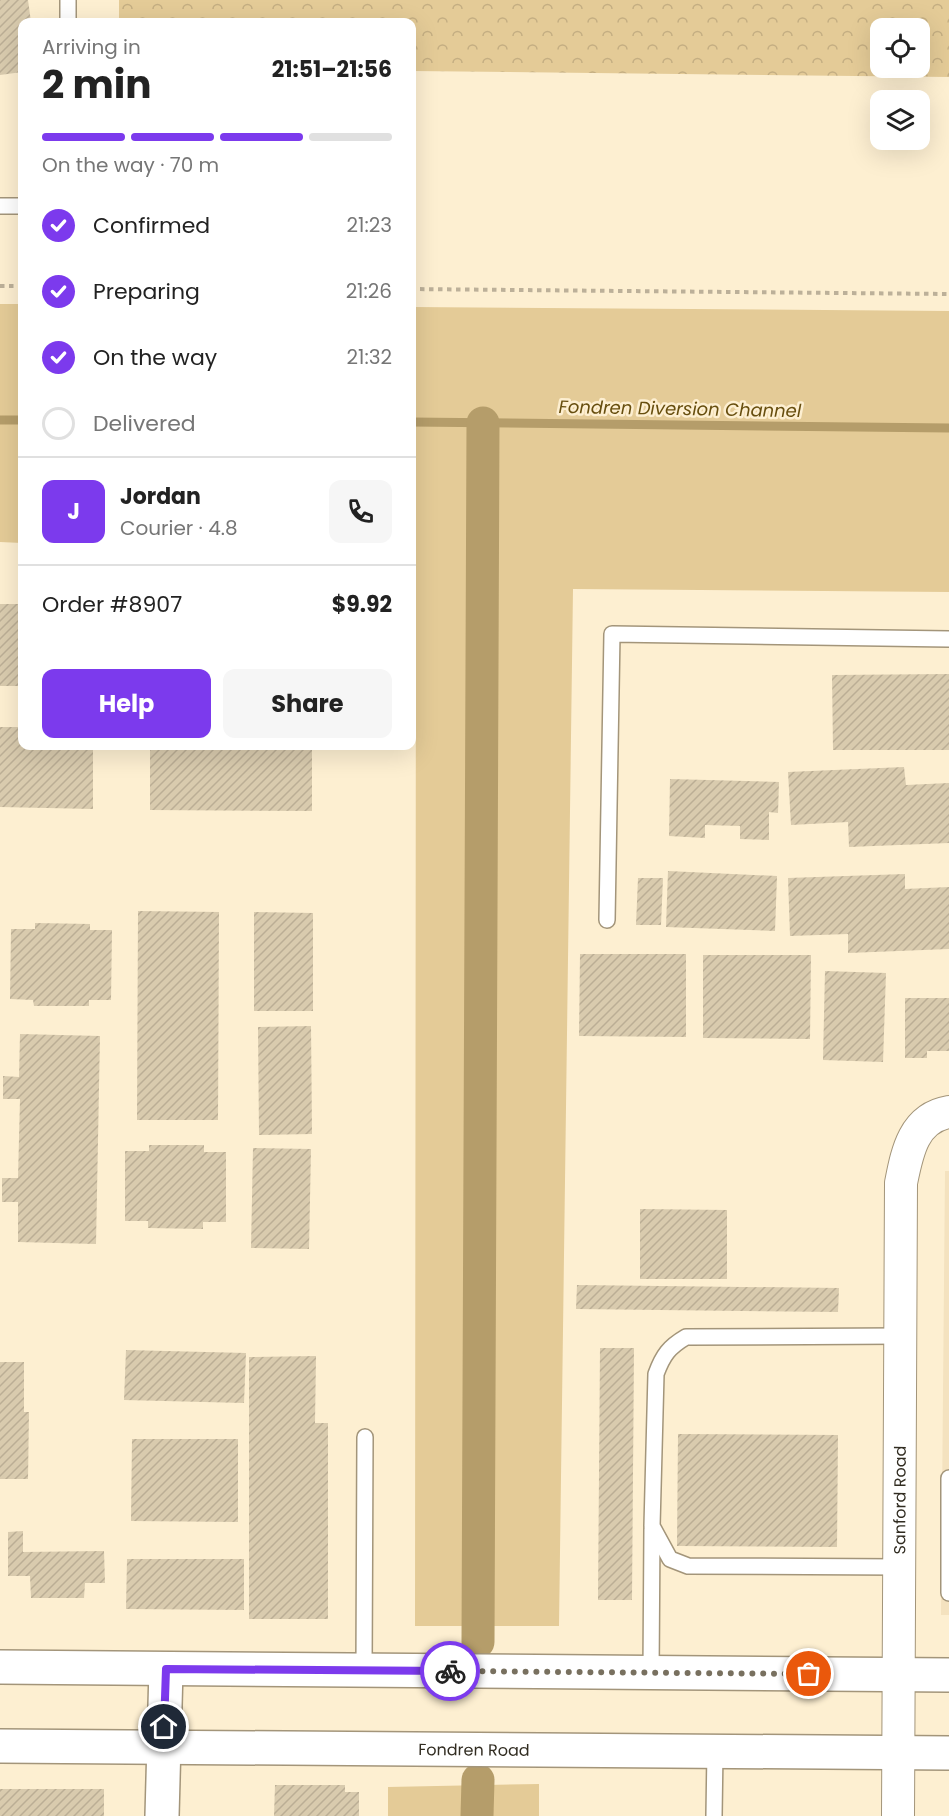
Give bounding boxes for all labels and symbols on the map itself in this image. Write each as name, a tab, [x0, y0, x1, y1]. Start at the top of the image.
water label: Fondren Diversion Channel	[559, 394, 802, 423]
street label: Sanford Road	[888, 1446, 912, 1554]
courier	[420, 1641, 480, 1701]
pin	[783, 1648, 834, 1699]
pin	[138, 1701, 189, 1752]
street label: Fondren Road	[418, 1738, 530, 1762]

